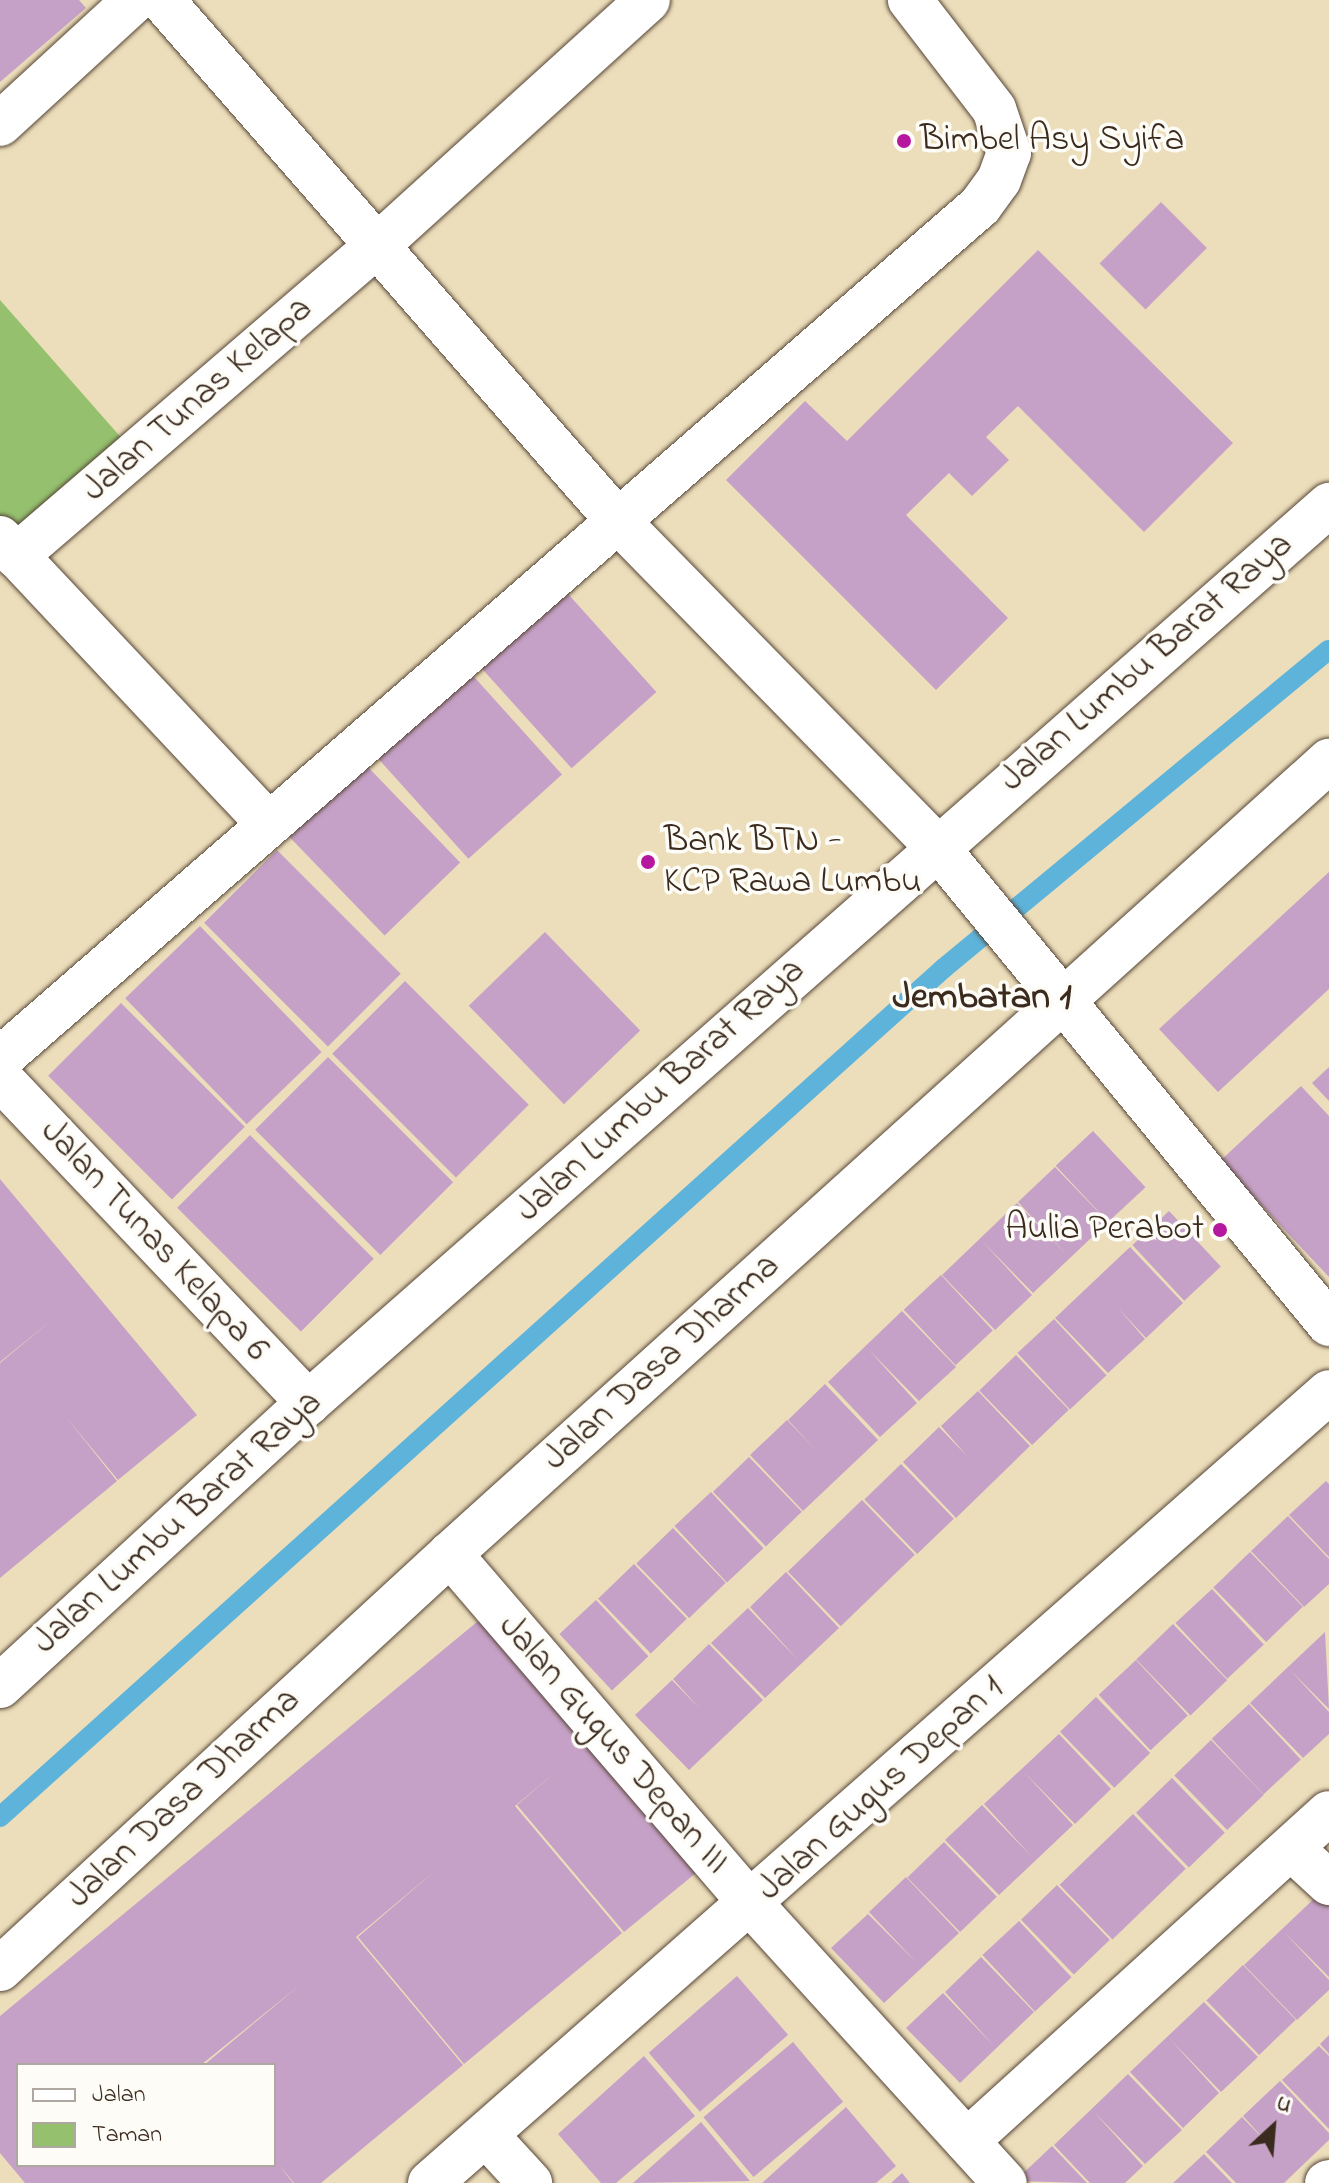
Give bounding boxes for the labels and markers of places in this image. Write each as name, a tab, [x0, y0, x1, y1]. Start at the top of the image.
place label: Bimbel Asy Syifa	[920, 119, 1184, 163]
marker: Bimbel Asy Syifa	[895, 132, 913, 150]
place label: Bank BTN - KCP Rawa Lumbu	[664, 819, 922, 904]
marker: Bank BTN - KCP Rawa Lumbu	[639, 853, 657, 871]
place label: Aulia Perabot	[1005, 1208, 1204, 1252]
marker: Aulia Perabot	[1211, 1221, 1229, 1239]

